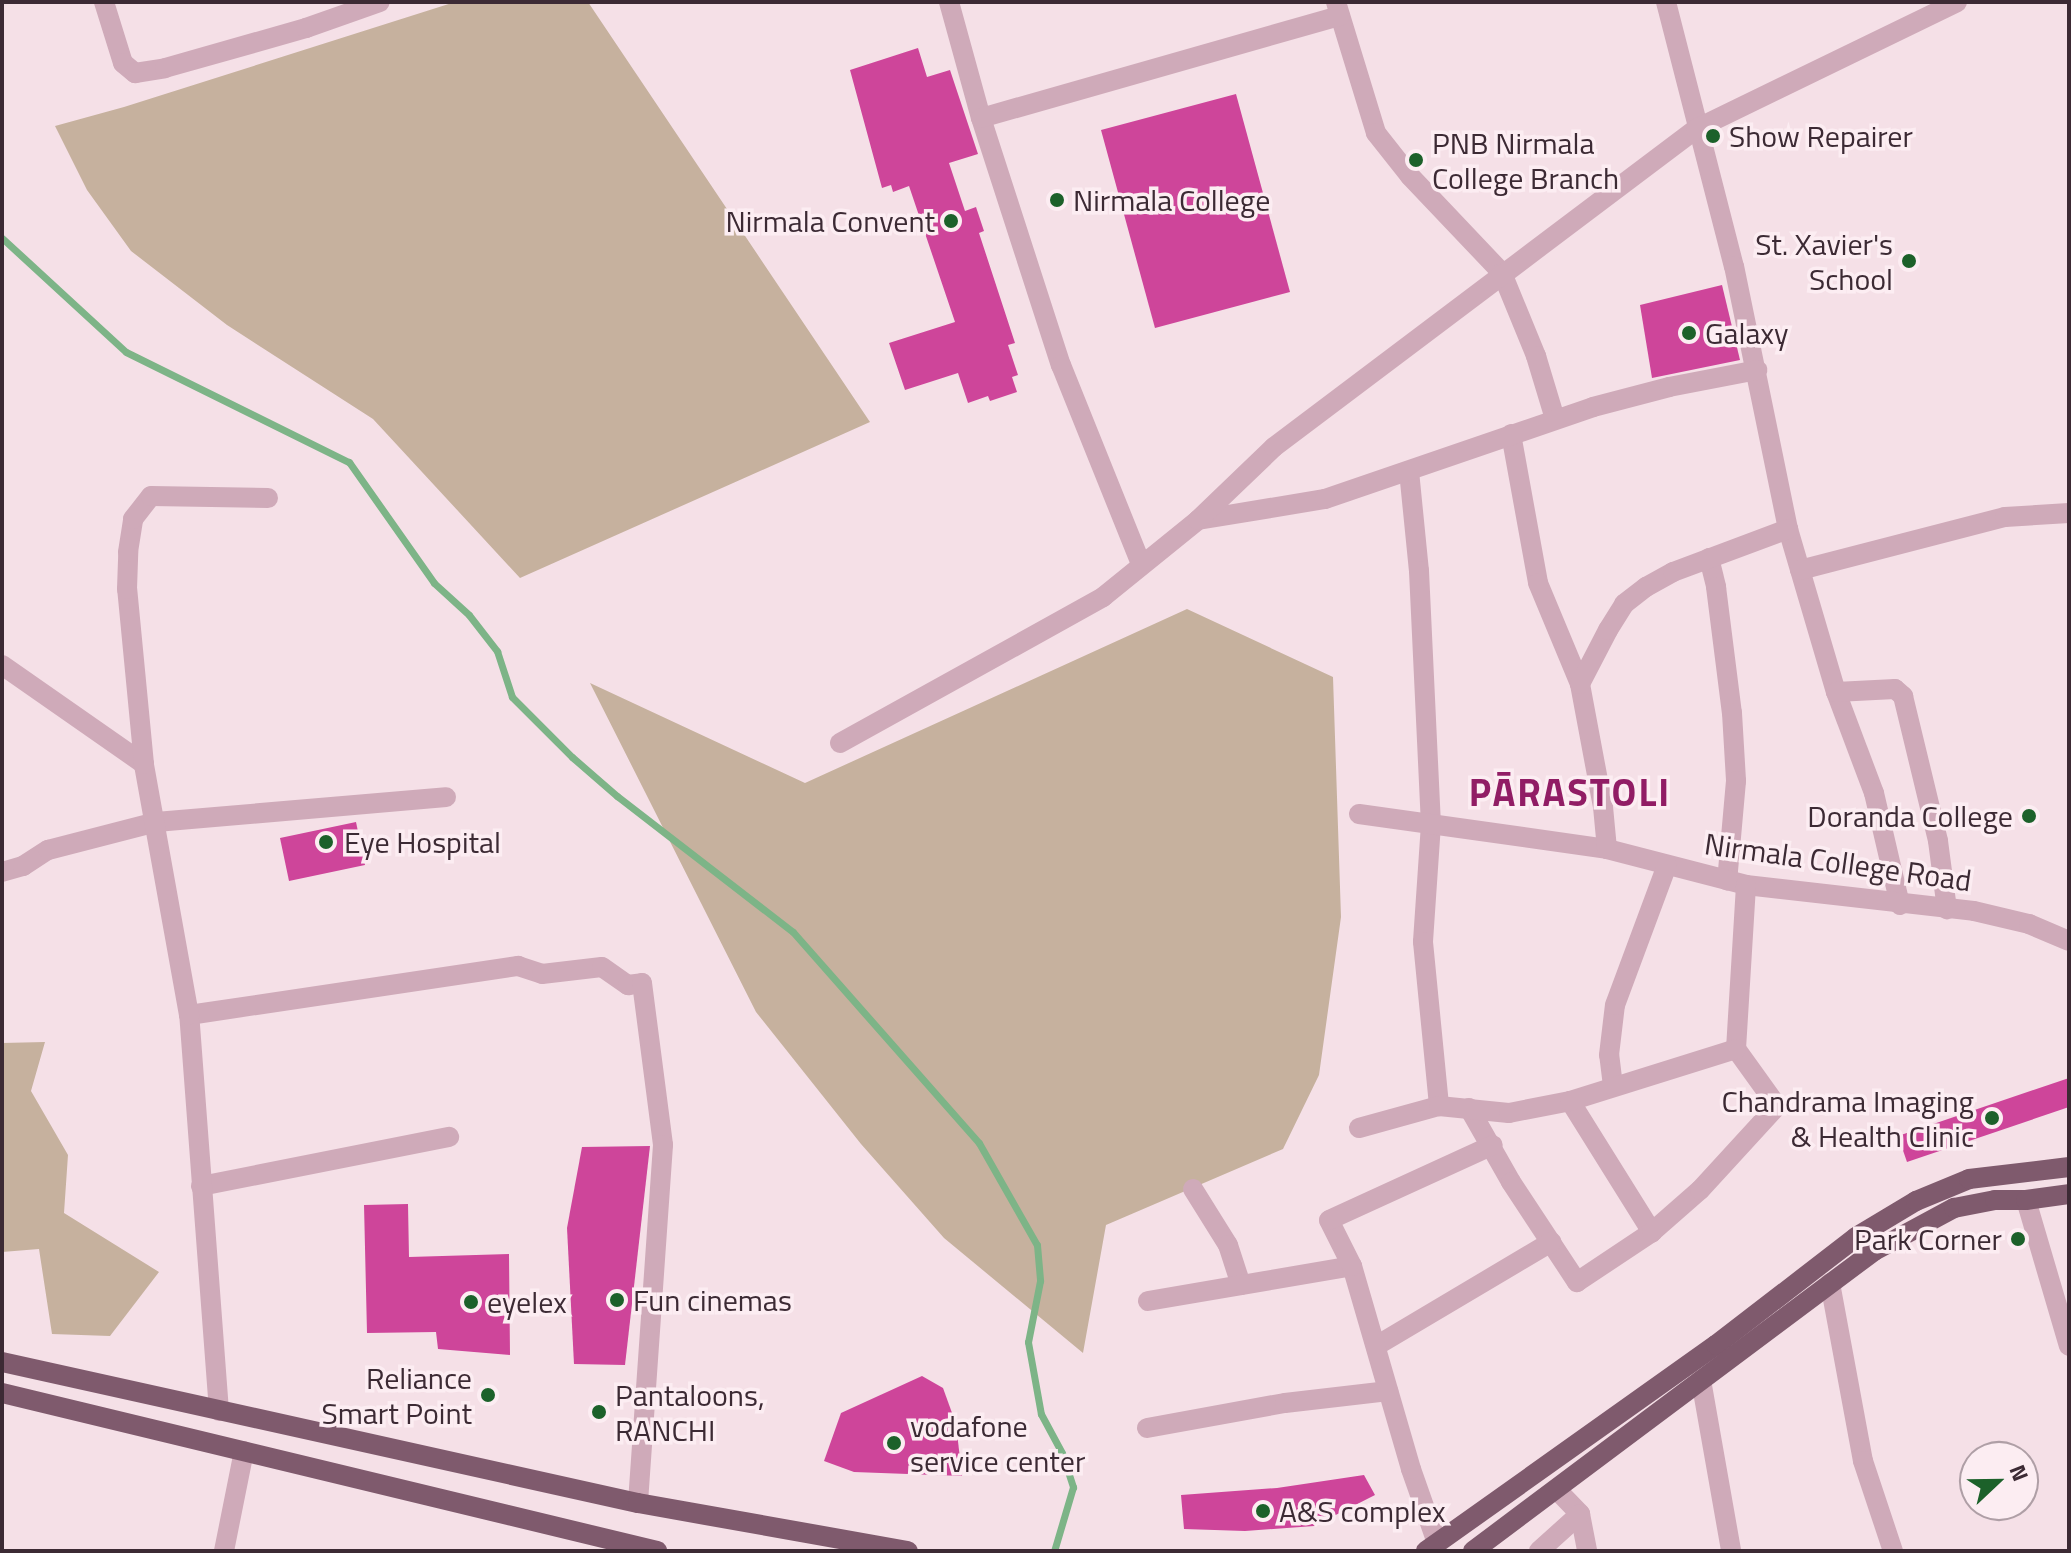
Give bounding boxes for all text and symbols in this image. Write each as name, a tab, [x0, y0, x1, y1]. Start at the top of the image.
place label: Show Repairer	[1729, 118, 1913, 154]
place label: PNB Nirmala College Branch	[1432, 125, 1619, 196]
marker: Show Repairer	[1704, 127, 1722, 145]
marker: PNB Nirmala College Branch	[1407, 151, 1425, 169]
place label: Nirmala College	[1073, 182, 1270, 218]
marker: Nirmala College	[1048, 191, 1066, 209]
place label: Nirmala Convent	[725, 203, 935, 239]
marker: Nirmala Convent	[942, 212, 960, 230]
place label: St. Xavier's School	[1755, 226, 1893, 296]
marker: St. Xavier's School	[1900, 252, 1918, 270]
place label: Galaxy	[1705, 315, 1789, 351]
marker: Galaxy	[1680, 324, 1698, 342]
district label: PĀRASTOLI	[1469, 770, 1671, 816]
place label: Doranda College	[1807, 798, 2013, 834]
marker: Doranda College	[2020, 807, 2038, 825]
place label: Eye Hospital	[344, 824, 501, 860]
street label: Nirmala College Road	[1702, 825, 1974, 899]
marker: Eye Hospital	[315, 831, 337, 853]
place label: Chandrama Imaging & Health Clinic	[1721, 1083, 1974, 1154]
marker: Chandrama Imaging & Health Clinic	[1981, 1107, 2003, 1129]
place label: Park Corner	[1854, 1221, 2002, 1257]
marker: Park Corner	[2009, 1230, 2027, 1248]
place label: Fun cinemas	[633, 1282, 792, 1318]
place label: eyelex	[487, 1284, 567, 1320]
marker: Fun cinemas	[608, 1291, 626, 1309]
marker: eyelex	[462, 1293, 480, 1311]
place label: Reliance Smart Point	[321, 1360, 472, 1430]
place label: Pantaloons, RANCHI	[615, 1377, 765, 1448]
marker: Reliance Smart Point	[479, 1386, 497, 1404]
marker: Pantaloons, RANCHI	[590, 1403, 608, 1421]
place label: vodafone service center	[910, 1408, 1085, 1478]
marker: vodafone service center	[885, 1434, 903, 1452]
north arrow	[1959, 1441, 2039, 1521]
text: N	[2001, 1459, 2038, 1486]
place label: A&S complex	[1279, 1493, 1446, 1529]
marker: A&S complex	[1254, 1502, 1272, 1520]

